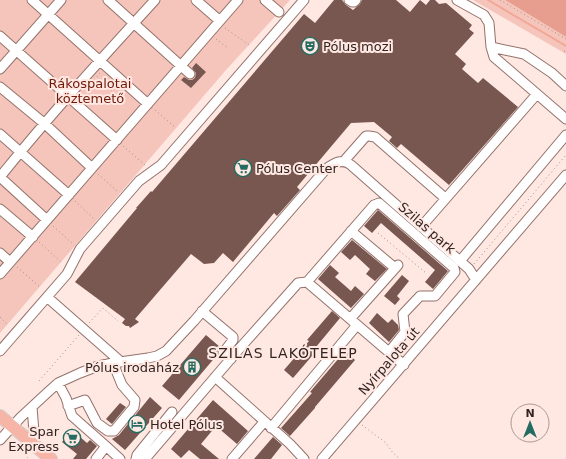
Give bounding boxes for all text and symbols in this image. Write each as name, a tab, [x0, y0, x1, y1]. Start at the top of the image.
theatre icon: Pólus mozi	[300, 36, 320, 56]
place label: Pólus mozi	[323, 39, 392, 54]
park label: Rákospalotai köztemető	[49, 76, 131, 106]
supermarket icon: Pólus Center	[233, 158, 253, 178]
place label: Pólus Center	[256, 161, 338, 176]
street label: Szilas park	[396, 199, 459, 257]
street label: Nyírpalota út	[356, 324, 422, 398]
district label: SZILAS LAKÓTELEP	[208, 344, 358, 361]
building icon: Pólus irodaház	[182, 357, 202, 377]
place label: Pólus irodaház	[85, 360, 179, 375]
north arrow	[510, 403, 550, 443]
text: N	[525, 407, 535, 420]
hotel icon: Hotel Pólus	[127, 414, 147, 434]
place label: Hotel Pólus	[150, 417, 223, 432]
place label: Spar Express	[8, 424, 60, 454]
supermarket icon: Spar Express	[62, 428, 82, 448]

